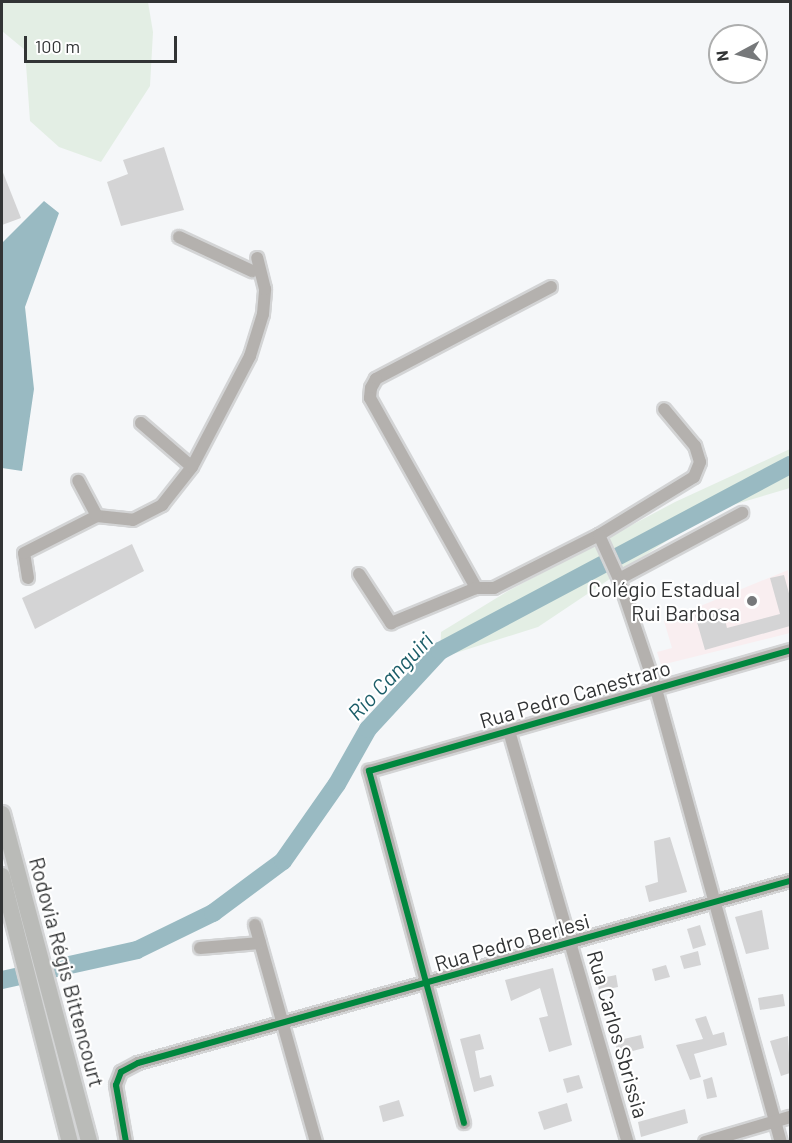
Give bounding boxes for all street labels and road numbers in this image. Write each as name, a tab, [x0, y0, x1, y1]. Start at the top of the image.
street label: Rua Pedro Canestraro	[477, 655, 673, 733]
street label: Rodovia Régis Bittencourt	[24, 854, 110, 1090]
street label: Rua Pedro Berlesi	[432, 908, 592, 976]
street label: Rua Carlos Sbrissia	[582, 947, 654, 1121]

